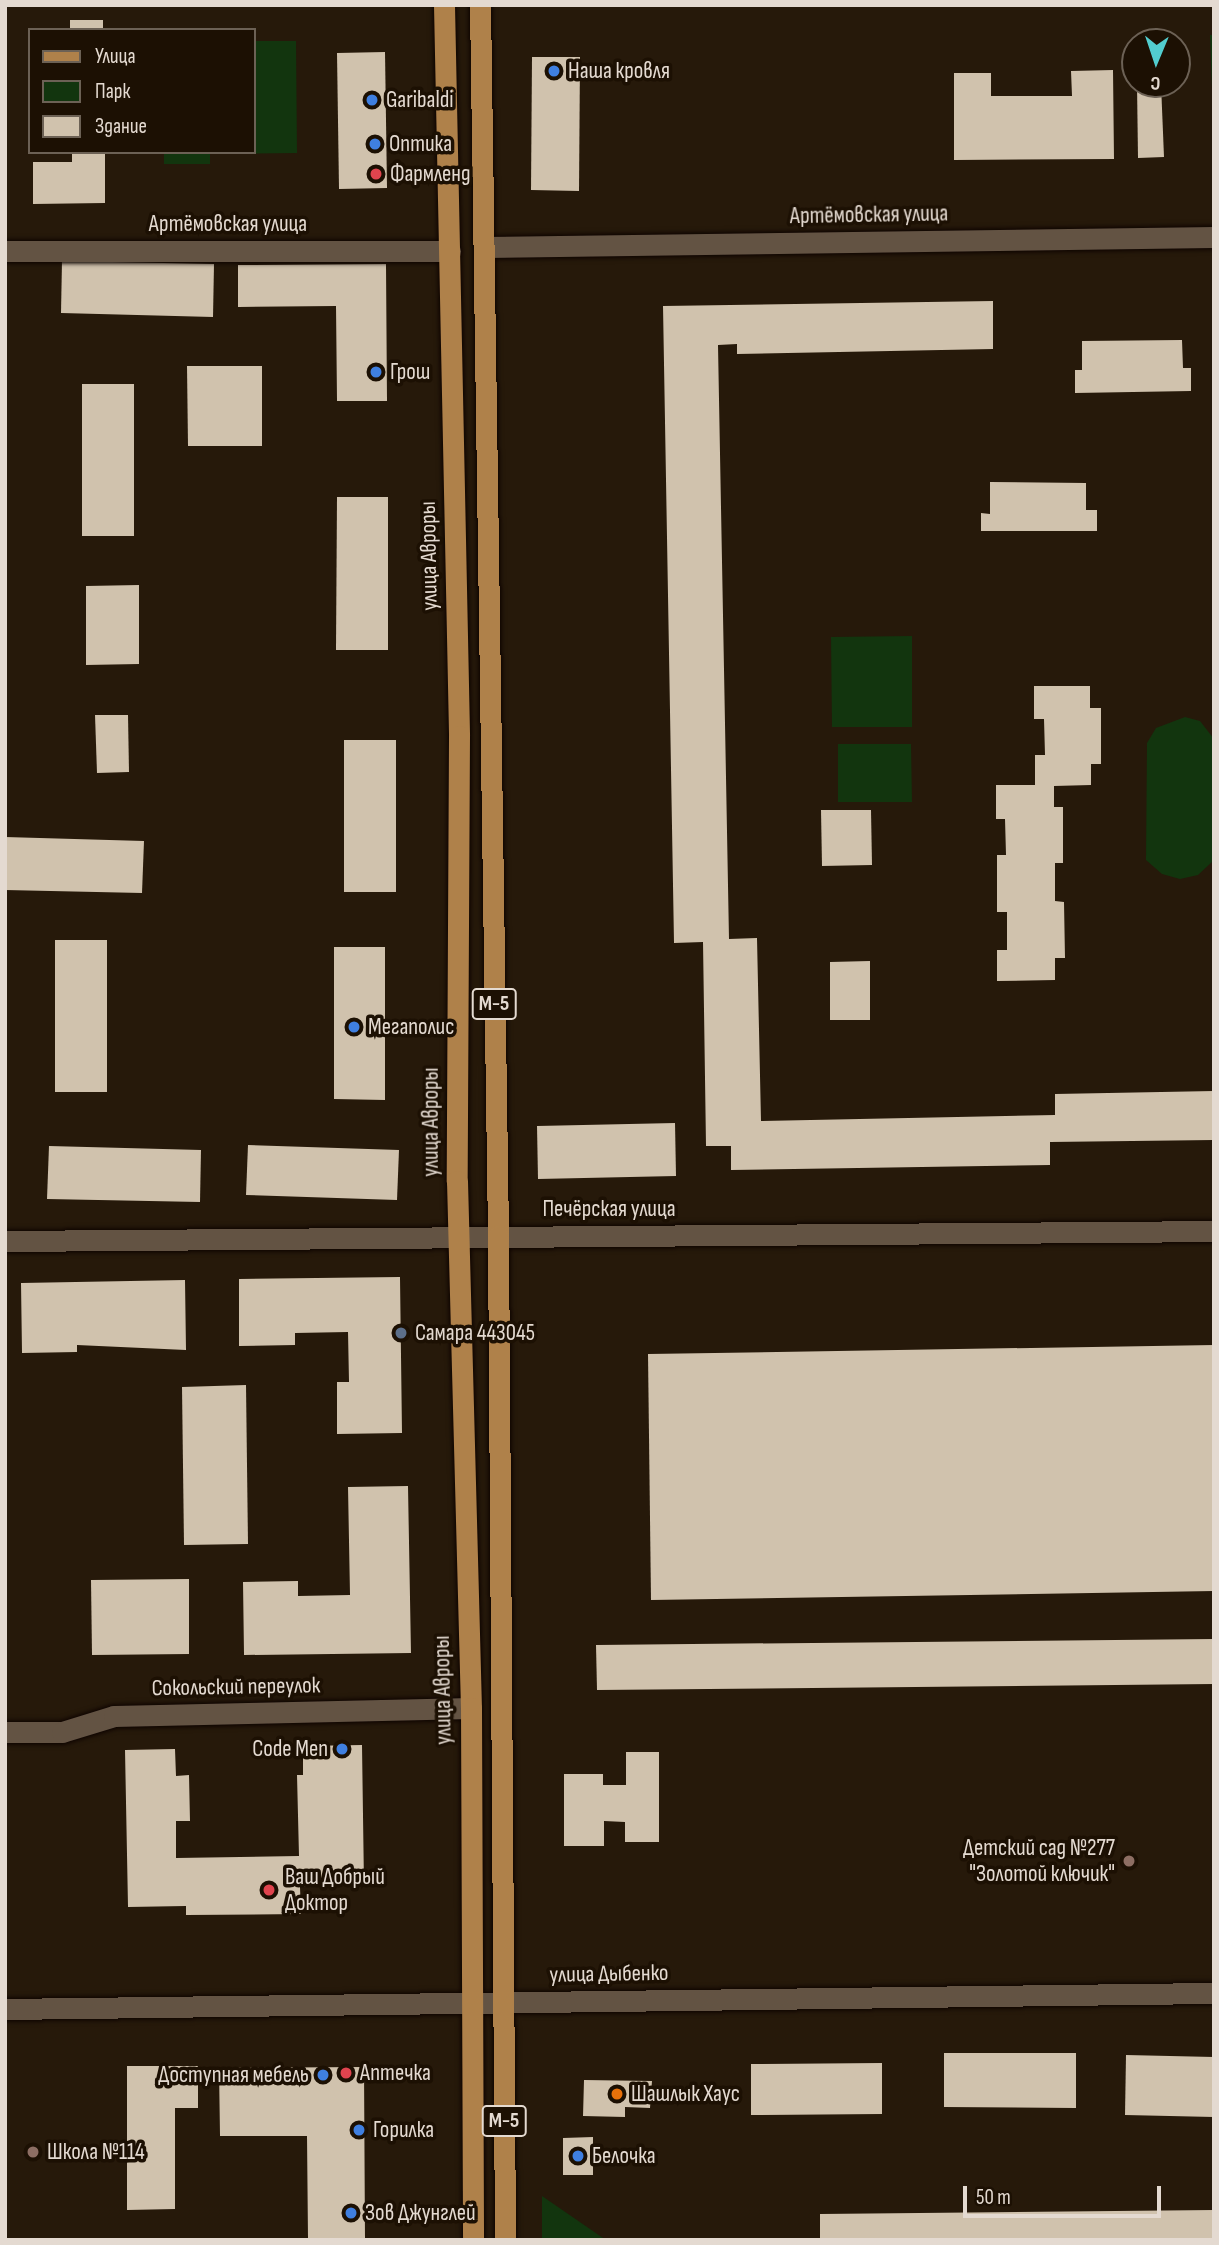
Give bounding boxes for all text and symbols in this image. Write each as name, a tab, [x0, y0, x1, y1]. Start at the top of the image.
legend	[28, 28, 256, 154]
north arrow	[1121, 28, 1191, 98]
text: Улица	[95, 44, 136, 69]
place label: Наша кровля	[568, 57, 670, 85]
marker: Наша кровля	[546, 63, 562, 79]
text: С	[1150, 71, 1161, 94]
text: Парк	[95, 79, 130, 104]
place label: Garibaldi	[386, 86, 454, 114]
marker: Garibaldi	[364, 92, 380, 108]
text: Здание	[95, 114, 147, 139]
place label: Оптика	[389, 130, 452, 158]
marker: Оптика	[367, 136, 383, 152]
place label: Фармленд	[390, 160, 470, 188]
marker: Фармленд	[368, 166, 384, 182]
street label: Артёмовская улица	[790, 200, 948, 230]
street label: Артёмовская улица	[149, 210, 307, 238]
place label: Грош	[390, 358, 430, 386]
marker: Грош	[368, 364, 384, 380]
street label: улица Авроры	[414, 501, 444, 611]
road number: М-5	[471, 986, 517, 1021]
place label: Мегаполис	[368, 1013, 454, 1041]
marker: Мегаполис	[346, 1019, 362, 1035]
street label: улица Авроры	[417, 1067, 445, 1177]
street label: Печёрская улица	[542, 1195, 676, 1223]
place label: Самара 443045	[415, 1319, 535, 1347]
marker: Самара 443045	[393, 1325, 409, 1341]
street label: улица Авроры	[428, 1635, 458, 1745]
street label: Сокольский переулок	[151, 1672, 321, 1702]
place label: Code Men	[252, 1735, 328, 1763]
marker: Code Men	[334, 1741, 350, 1757]
place label: Детский сад №277 "Золотой ключик"	[963, 1834, 1115, 1888]
marker: Детский сад №277 "Золотой ключик"	[1121, 1853, 1137, 1869]
place label: Ваш Добрый Доктор	[285, 1863, 385, 1917]
marker: Ваш Добрый Доктор	[259, 1880, 279, 1900]
street label: улица Дыбенко	[549, 1959, 669, 1989]
place label: Аптечка	[360, 2059, 431, 2087]
place label: Доступная мебель	[158, 2061, 309, 2089]
marker: Аптечка	[338, 2065, 354, 2081]
marker: Доступная мебель	[315, 2067, 331, 2083]
place label: Шашлык Хаус	[631, 2080, 740, 2108]
marker: Шашлык Хаус	[609, 2086, 625, 2102]
road number: М-5	[481, 2104, 527, 2138]
place label: Горилка	[373, 2116, 434, 2144]
marker: Горилка	[351, 2122, 367, 2138]
place label: Школа №114	[47, 2138, 145, 2166]
place label: Белочка	[592, 2142, 656, 2170]
marker: Школа №114	[25, 2144, 41, 2160]
marker: Белочка	[570, 2148, 586, 2164]
scale bar	[967, 2172, 1165, 2216]
text: 50 m	[976, 2185, 1011, 2210]
place label: Зов Джунглей	[365, 2199, 476, 2227]
marker: Зов Джунглей	[343, 2205, 359, 2221]

